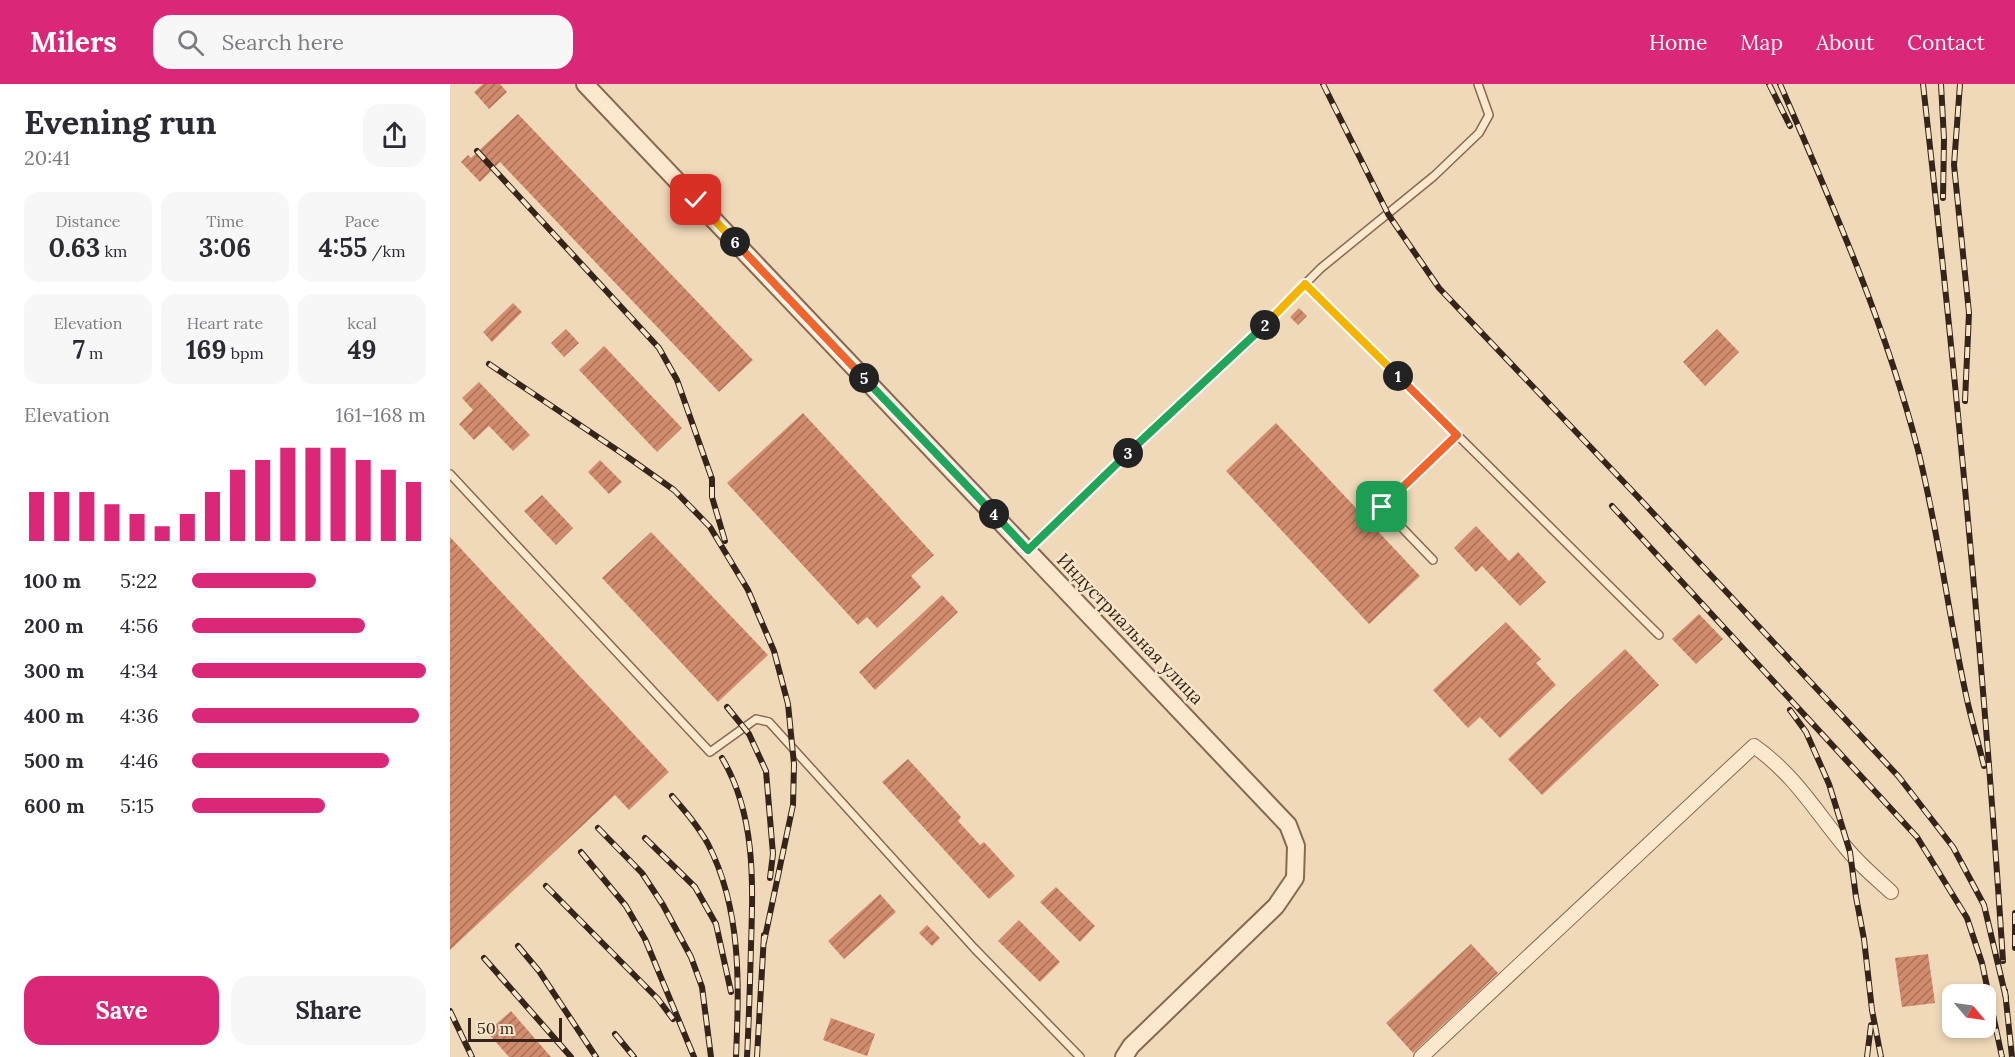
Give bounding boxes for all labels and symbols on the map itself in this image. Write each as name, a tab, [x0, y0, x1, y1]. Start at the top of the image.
pin	[670, 174, 721, 225]
pin: 6	[720, 227, 750, 257]
pin: 2	[1250, 310, 1280, 340]
pin: 1	[1383, 361, 1413, 391]
pin: 5	[849, 363, 879, 393]
pin: 3	[1113, 438, 1143, 468]
pin	[1356, 481, 1407, 532]
pin: 4	[979, 499, 1009, 529]
street label: Индустриальная улица	[1052, 548, 1209, 709]
north arrow	[1942, 984, 1996, 1038]
scale bar	[468, 1015, 562, 1042]

